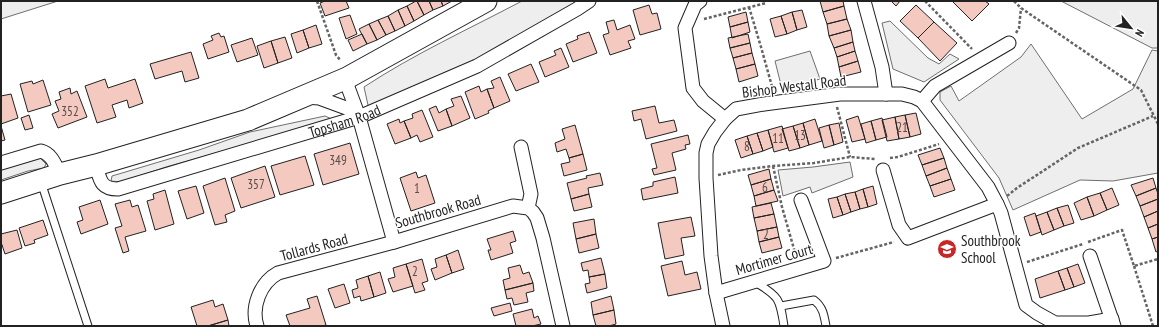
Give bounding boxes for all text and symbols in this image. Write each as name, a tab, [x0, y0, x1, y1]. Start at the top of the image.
north arrow	[1111, 8, 1151, 48]
text: N	[1132, 27, 1147, 39]
street label: Bishop Westall Road	[741, 70, 847, 102]
street label: Topsham Road	[306, 100, 383, 141]
house number: 352	[61, 103, 79, 120]
house number: 21	[896, 119, 908, 136]
house number: 13	[794, 127, 806, 144]
house number: 11	[772, 130, 784, 147]
house number: 8	[744, 138, 750, 155]
house number: 349	[329, 152, 347, 169]
house number: 357	[247, 176, 265, 193]
house number: 6	[762, 179, 768, 196]
house number: 1	[414, 180, 420, 197]
street label: Southbrook Road	[393, 190, 483, 232]
house number: 2	[763, 226, 769, 243]
street label: Tollards Road	[278, 229, 350, 265]
place label: Southbrook School	[961, 231, 1021, 267]
school or university icon: Southbrook School	[936, 238, 958, 260]
street label: Mortimer Court	[733, 239, 815, 279]
house number: 2	[412, 263, 418, 280]

